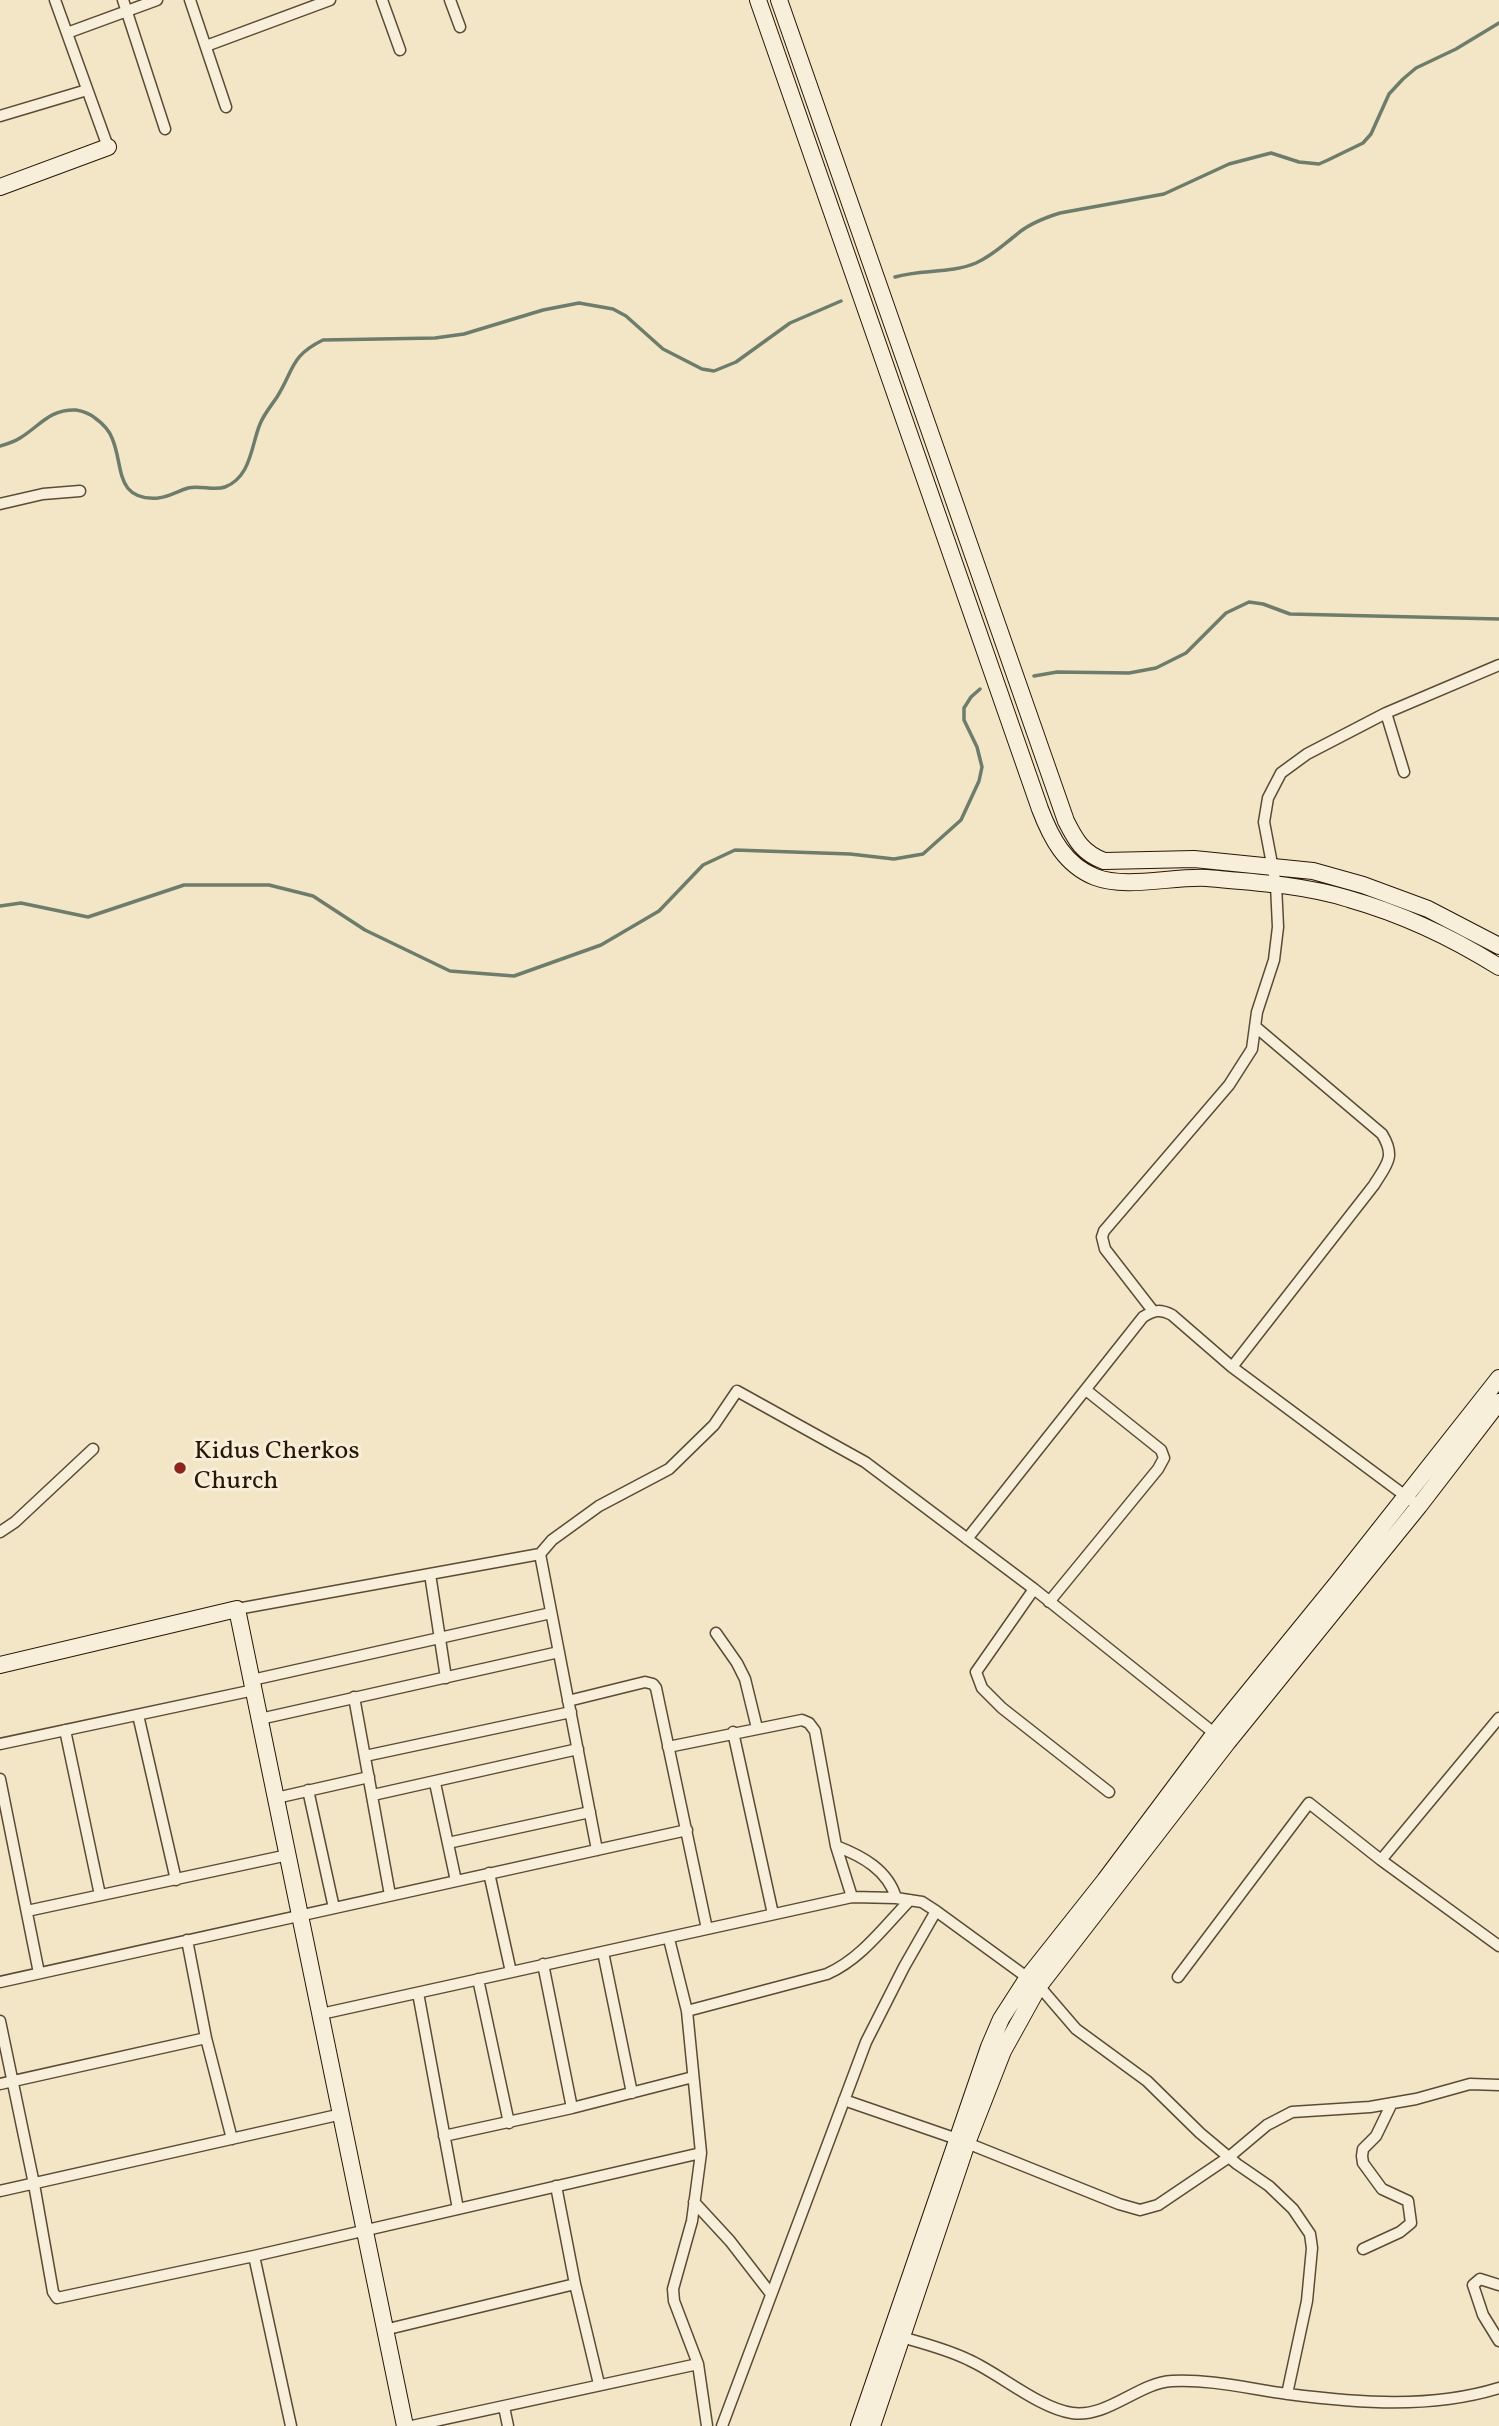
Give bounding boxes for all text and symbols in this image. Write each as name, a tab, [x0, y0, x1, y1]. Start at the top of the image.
place label: Kidus Cherkos Church	[194, 1437, 360, 1498]
marker: Kidus Cherkos Church	[172, 1460, 188, 1476]

